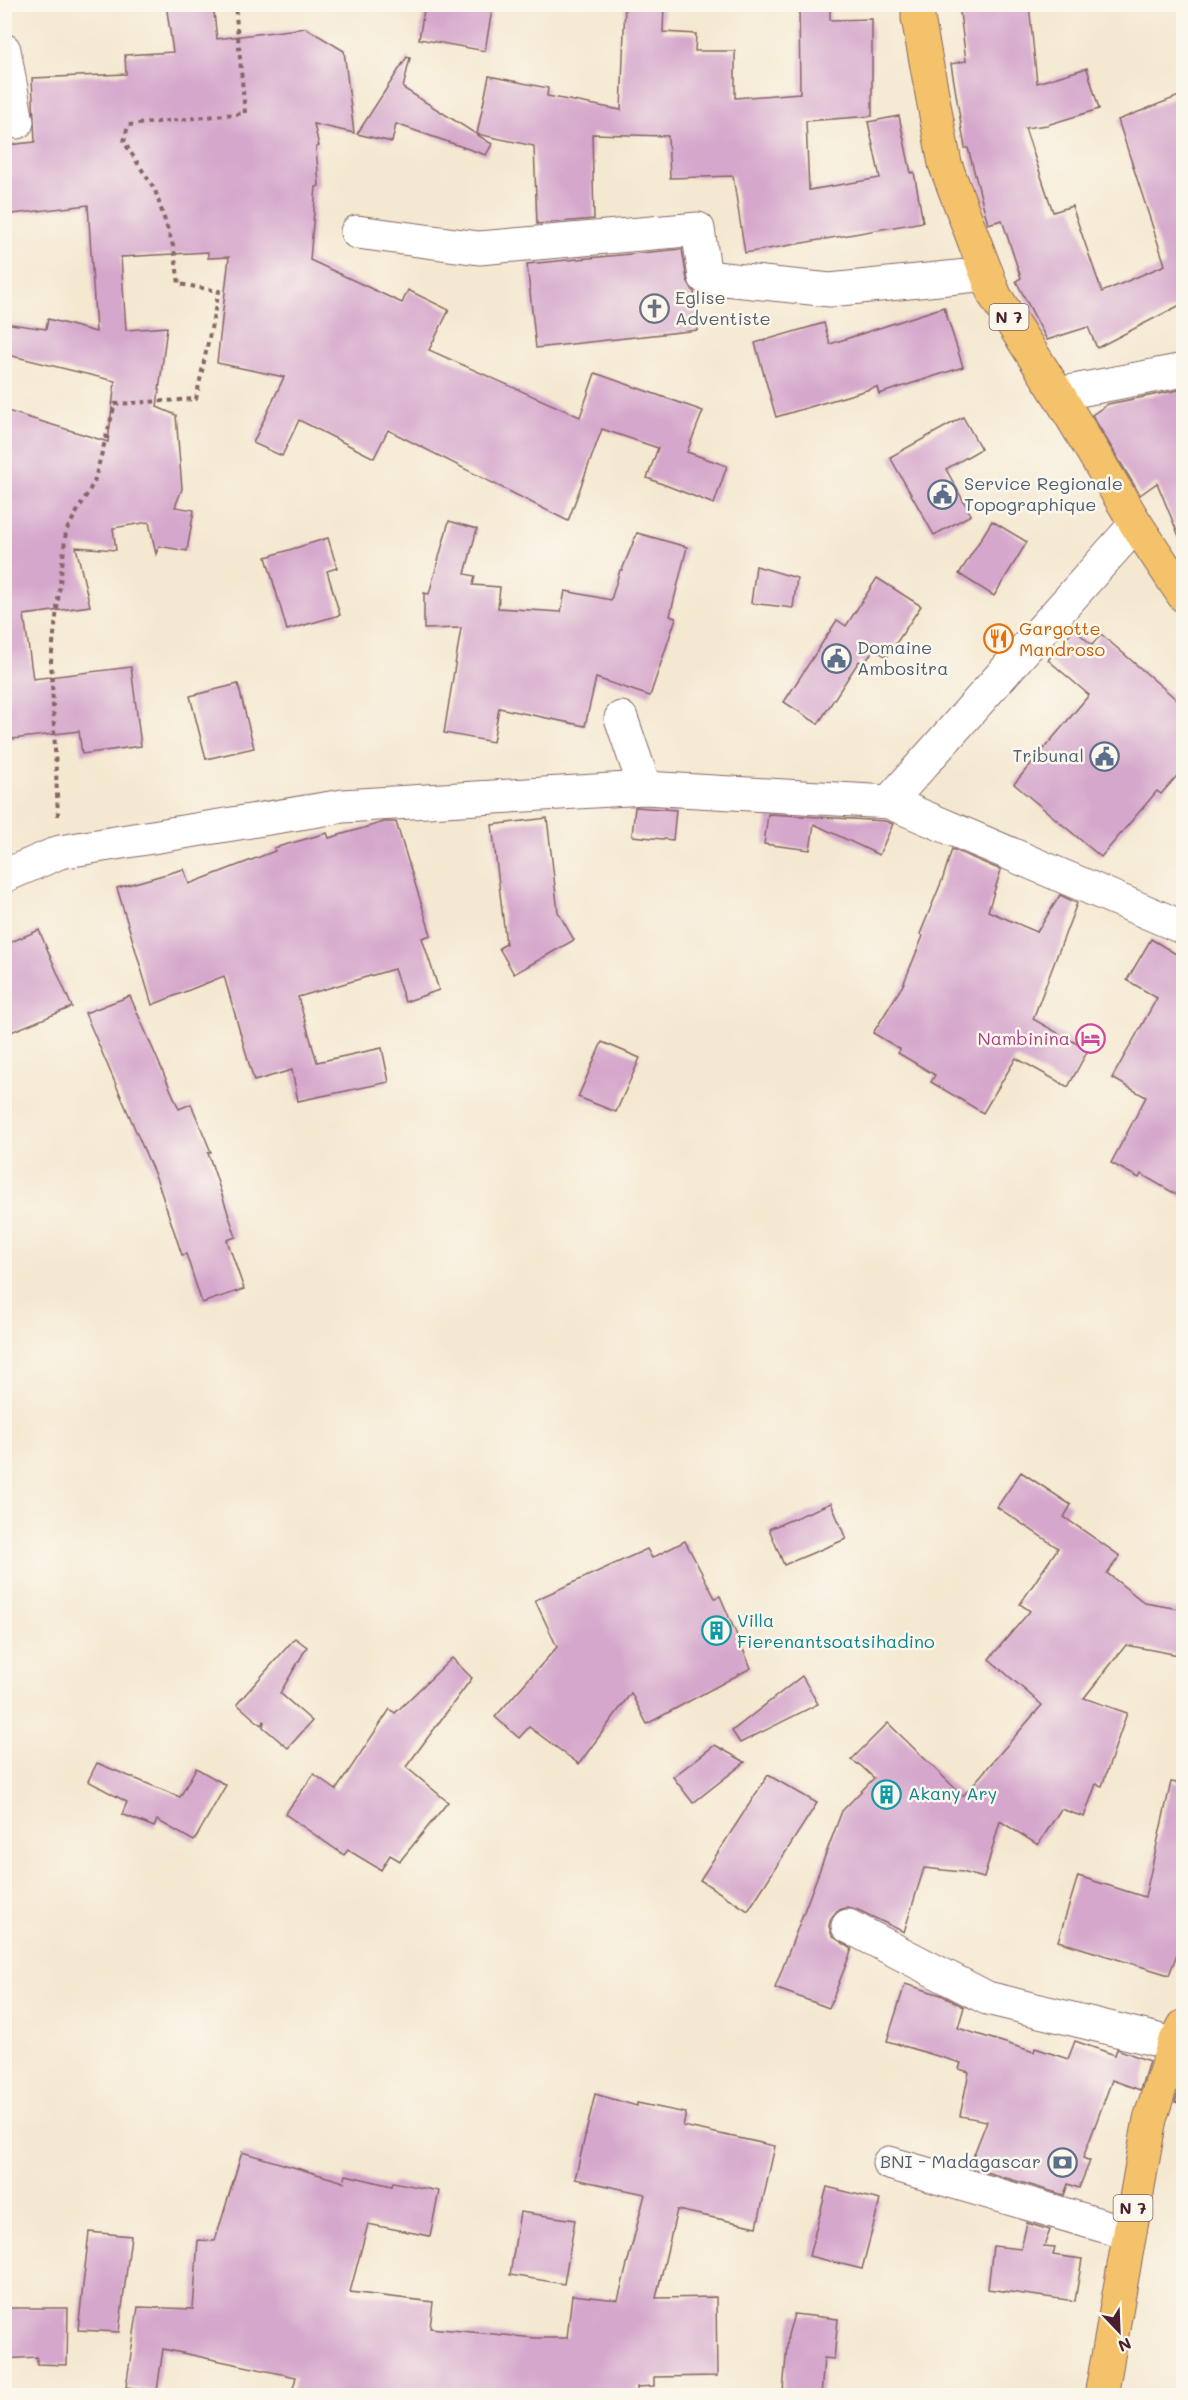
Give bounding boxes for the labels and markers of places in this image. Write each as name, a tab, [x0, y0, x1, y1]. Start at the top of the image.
place label: Eglise Adventiste	[675, 285, 771, 330]
church icon: Eglise Adventiste	[638, 292, 670, 324]
place label: Service Regionale Topographique	[964, 471, 1123, 516]
public building icon: Service Regionale Topographique	[927, 478, 959, 510]
place label: Gargotte Mandroso	[1019, 616, 1105, 661]
restaurant icon: Gargotte Mandroso	[982, 623, 1014, 655]
place label: Domaine Ambositra	[857, 635, 948, 680]
public building icon: Domaine Ambositra	[820, 642, 852, 674]
public building icon: Tribunal	[1089, 740, 1121, 772]
place label: Tribunal	[1012, 743, 1084, 767]
hotel icon: Nambinina	[1075, 1023, 1107, 1055]
place label: Nambinina	[978, 1026, 1070, 1050]
place label: Villa Fierenantsoatsihadino	[737, 1608, 935, 1653]
building icon: Villa Fierenantsoatsihadino	[700, 1615, 732, 1647]
building icon: Akany Ary	[871, 1778, 903, 1810]
place label: Akany Ary	[908, 1781, 997, 1805]
bank icon: BNI - Madagascar	[1046, 2146, 1078, 2178]
place label: BNI - Madagascar	[880, 2149, 1041, 2173]

